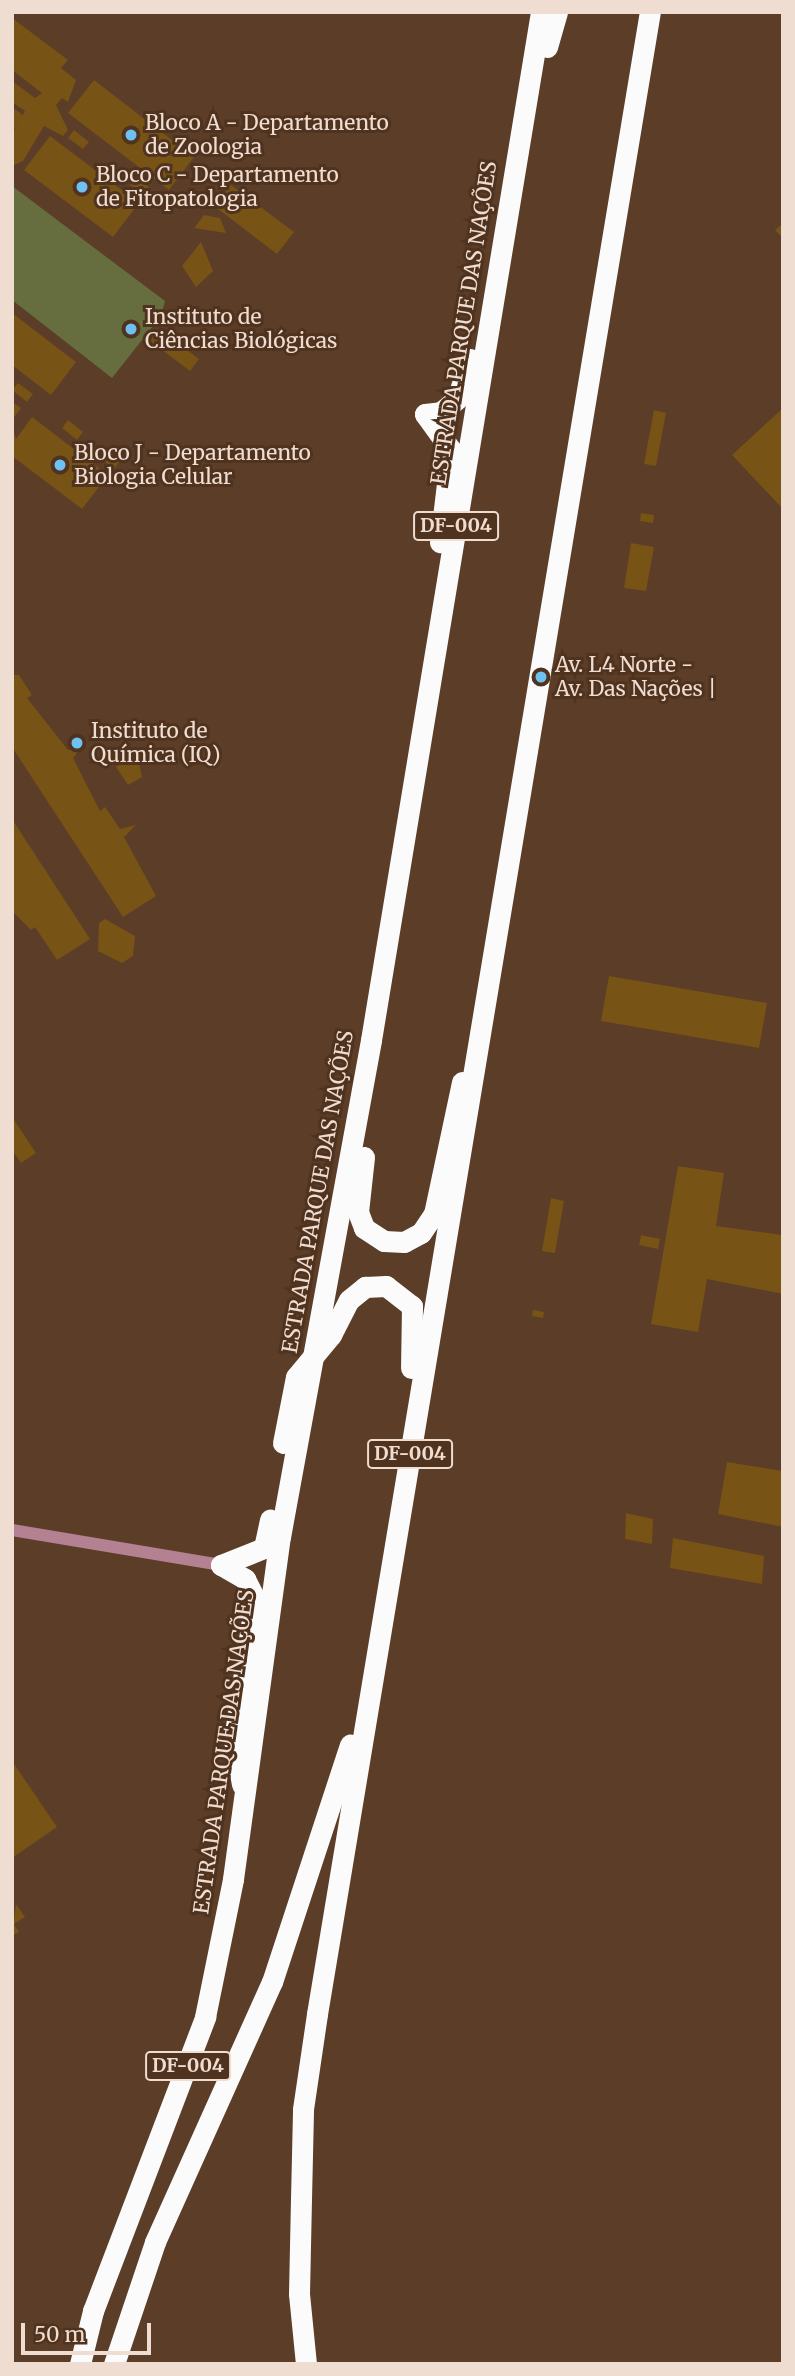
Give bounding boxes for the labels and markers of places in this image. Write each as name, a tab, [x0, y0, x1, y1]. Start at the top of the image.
place label: Bloco A - Departamento de Zoologia	[145, 110, 389, 160]
marker: Bloco A - Departamento de Zoologia	[123, 127, 139, 143]
place label: Bloco C - Departamento de Fitopatologia	[96, 162, 339, 212]
marker: Bloco C - Departamento de Fitopatologia	[74, 179, 90, 195]
place label: Instituto de Ciências Biológicas	[145, 304, 337, 354]
marker: Instituto de Ciências Biológicas	[123, 321, 139, 337]
place label: Bloco J - Departamento Biologia Celular	[74, 440, 311, 490]
marker: Bloco J - Departamento Biologia Celular	[52, 457, 68, 473]
place label: Av. L4 Norte - Av. Das Nações |	[555, 652, 717, 702]
marker: Av. L4 Norte - Av. Das Nações |	[533, 669, 549, 685]
place label: Instituto de Química (IQ)	[91, 718, 220, 768]
marker: Instituto de Química (IQ)	[69, 735, 85, 751]

